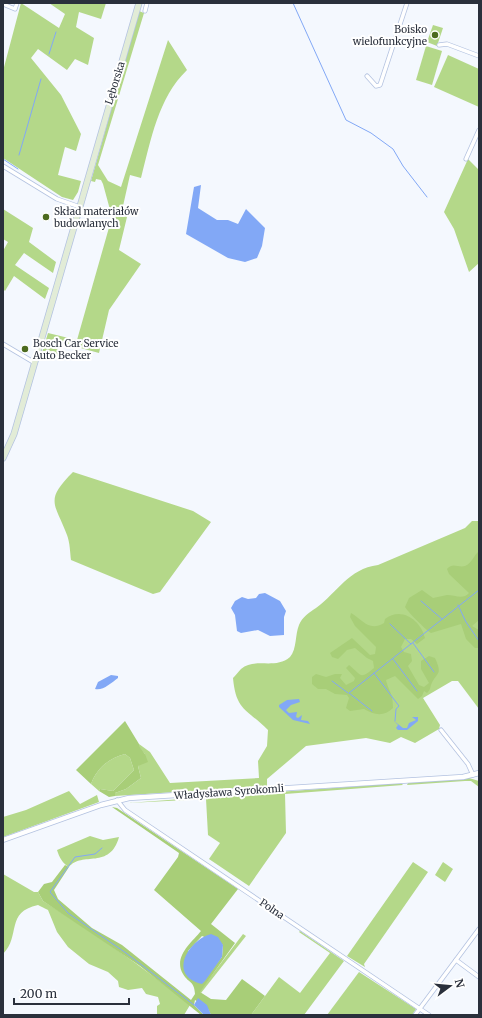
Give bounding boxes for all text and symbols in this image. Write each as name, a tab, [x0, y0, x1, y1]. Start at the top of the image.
place label: Boisko wielofunkcyjne	[352, 23, 427, 48]
marker: Boisko wielofunkcyjne	[430, 30, 440, 40]
street label: Lęborska	[102, 59, 128, 106]
place label: Skład materiałów budowlanych	[53, 205, 139, 230]
marker: Skład materiałów budowlanych	[41, 212, 51, 222]
place label: Bosch Car Service Auto Becker	[32, 337, 119, 362]
marker: Bosch Car Service Auto Becker	[20, 344, 30, 354]
street label: Władysława Syrokomli	[173, 782, 284, 802]
street label: Polna	[257, 896, 287, 922]
north arrow	[430, 966, 470, 1006]
text: N	[452, 977, 468, 990]
scale bar	[14, 980, 129, 1006]
text: 200 m	[20, 986, 57, 1001]

